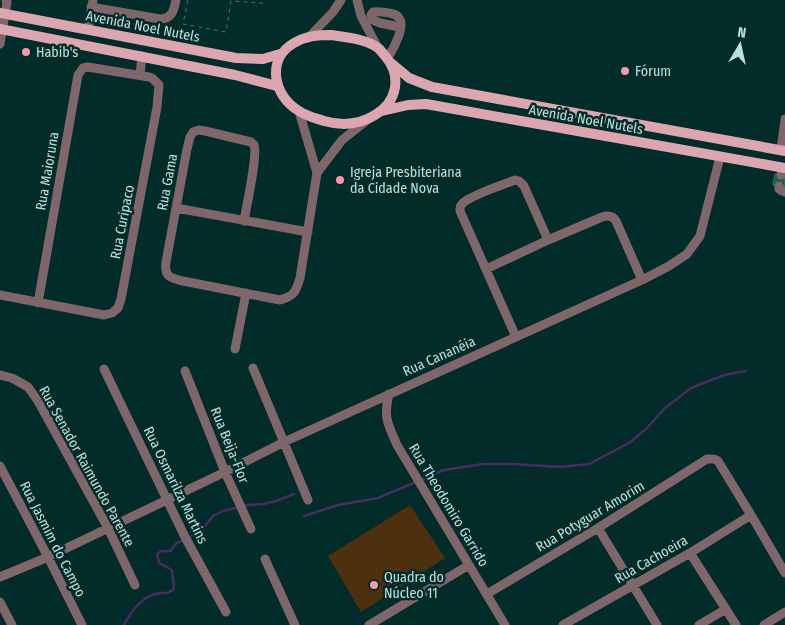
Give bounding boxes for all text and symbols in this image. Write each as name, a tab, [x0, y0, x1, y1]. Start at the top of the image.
street label: Avenida Noel Nutels	[85, 7, 201, 46]
north arrow	[715, 20, 765, 70]
text: N	[736, 24, 747, 42]
place label: Habib's	[36, 44, 78, 61]
marker: Habib's	[20, 46, 32, 58]
place label: Fórum	[635, 63, 671, 80]
marker: Fórum	[619, 65, 631, 77]
street label: Avenida Noel Nutels	[528, 101, 644, 138]
street label: Rua Maioruna	[32, 130, 63, 212]
street label: Rua Gama	[154, 152, 181, 212]
place label: Igreja Presbiteriana da Cidade Nova	[350, 164, 462, 197]
marker: Igreja Presbiteriana da Cidade Nova	[334, 174, 346, 186]
street label: Rua Curipaco	[107, 184, 138, 261]
street label: Rua Cananéia	[400, 333, 478, 380]
street label: Rua Senador Raimundo Parente	[35, 383, 138, 550]
street label: Rua Beija-Flor	[207, 405, 253, 486]
street label: Rua Osmarilza Martins	[140, 424, 211, 547]
street label: Rua Theodomiro Garrido	[405, 441, 492, 570]
street label: Rua Potyguar Amorim	[533, 477, 648, 556]
street label: Rua Jasmim do Campo	[16, 479, 89, 600]
street label: Rua Cachoeira	[612, 532, 691, 587]
place label: Quadra do Núcleo 11	[384, 569, 444, 602]
marker: Quadra do Núcleo 11	[368, 579, 380, 591]

